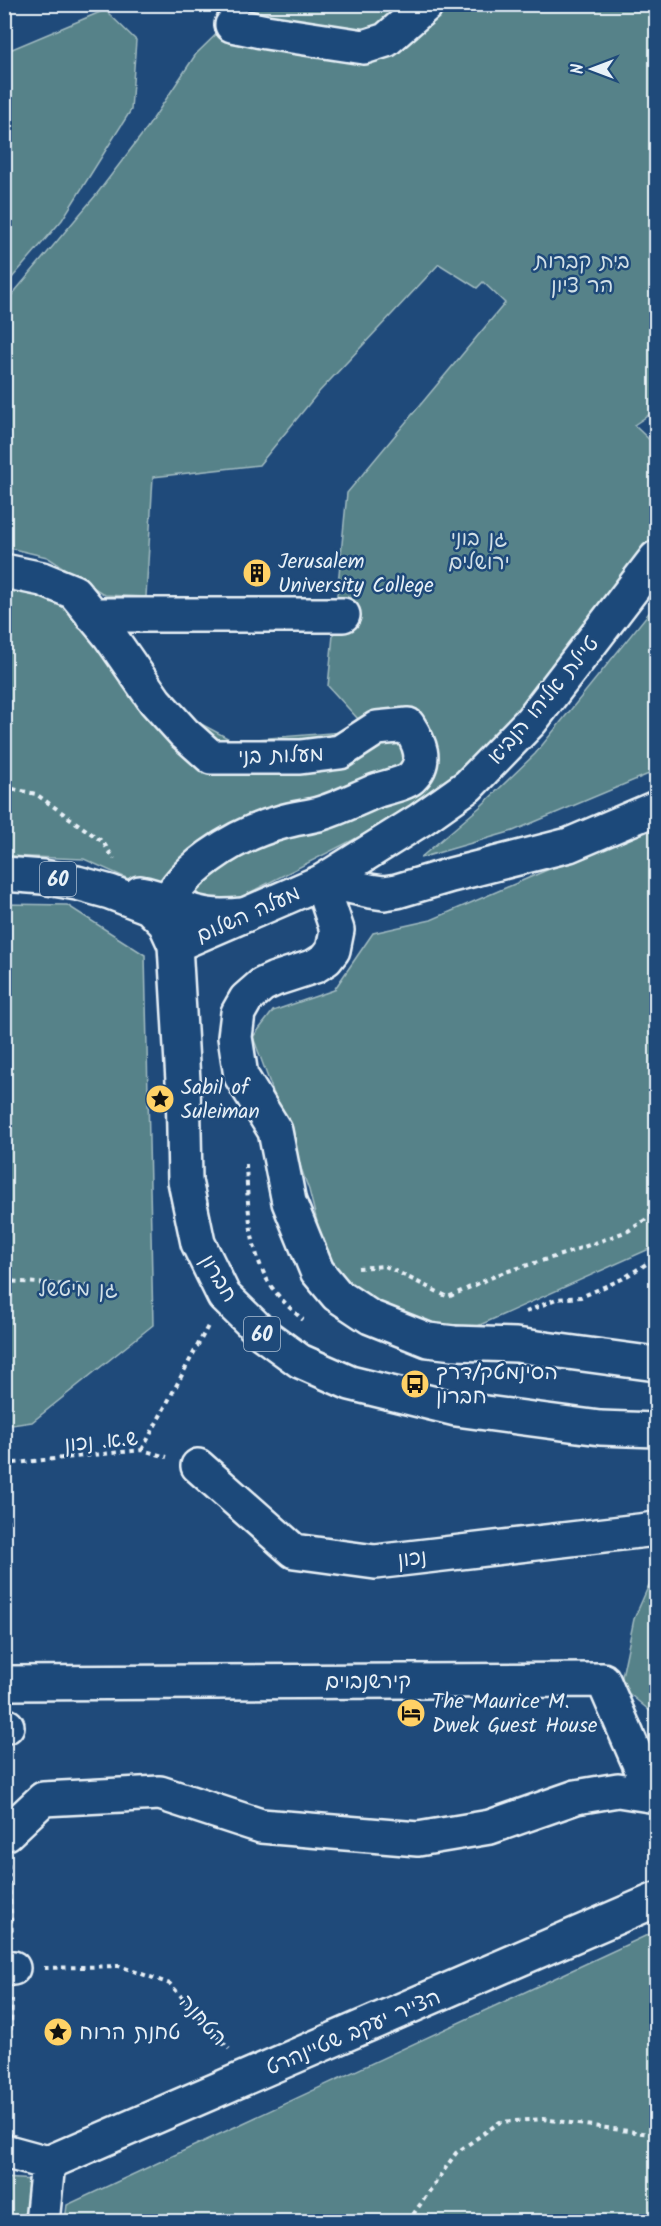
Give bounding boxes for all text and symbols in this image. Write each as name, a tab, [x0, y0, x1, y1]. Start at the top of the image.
north arrow	[562, 39, 622, 99]
text: N	[566, 64, 591, 74]
park label: בית קברות הר ציון	[532, 246, 630, 303]
park label: גן בוני ירושלים	[448, 523, 510, 580]
place label: Jerusalem University College	[278, 546, 434, 603]
building icon: Jerusalem University College	[241, 557, 273, 589]
street label: טיילת אליהו הנביא	[480, 629, 608, 773]
street label: מעלות בני	[238, 739, 324, 774]
road number: 60	[40, 862, 76, 896]
street label: מעלה השלום	[191, 878, 306, 953]
place label: Sabil of Suleiman	[181, 1072, 260, 1129]
place icon: Sabil of Suleiman	[144, 1083, 176, 1115]
street label: חברון	[190, 1248, 245, 1309]
park label: גן מיטשל	[38, 1274, 118, 1307]
road number: 60	[244, 1317, 280, 1351]
place label: הסינמטק/דרך חברון	[436, 1357, 558, 1414]
bus stop icon: הסינמטק/דרך חברון	[399, 1368, 431, 1400]
street label: ש.א. נכון	[63, 1423, 139, 1462]
street label: נכון	[396, 1541, 429, 1578]
street label: קירשנבוים	[325, 1666, 411, 1699]
place label: The Maurice M. Dwek Guest House	[432, 1686, 598, 1743]
hotel icon: The Maurice M. Dwek Guest House	[395, 1697, 427, 1729]
street label: הצייר יעקב שטיינהרט	[261, 1982, 446, 2085]
street label: הטחנה	[170, 1988, 234, 2054]
place icon: טחנת הרוח	[42, 2016, 74, 2048]
place label: טחנת הרוח	[79, 2017, 181, 2050]

